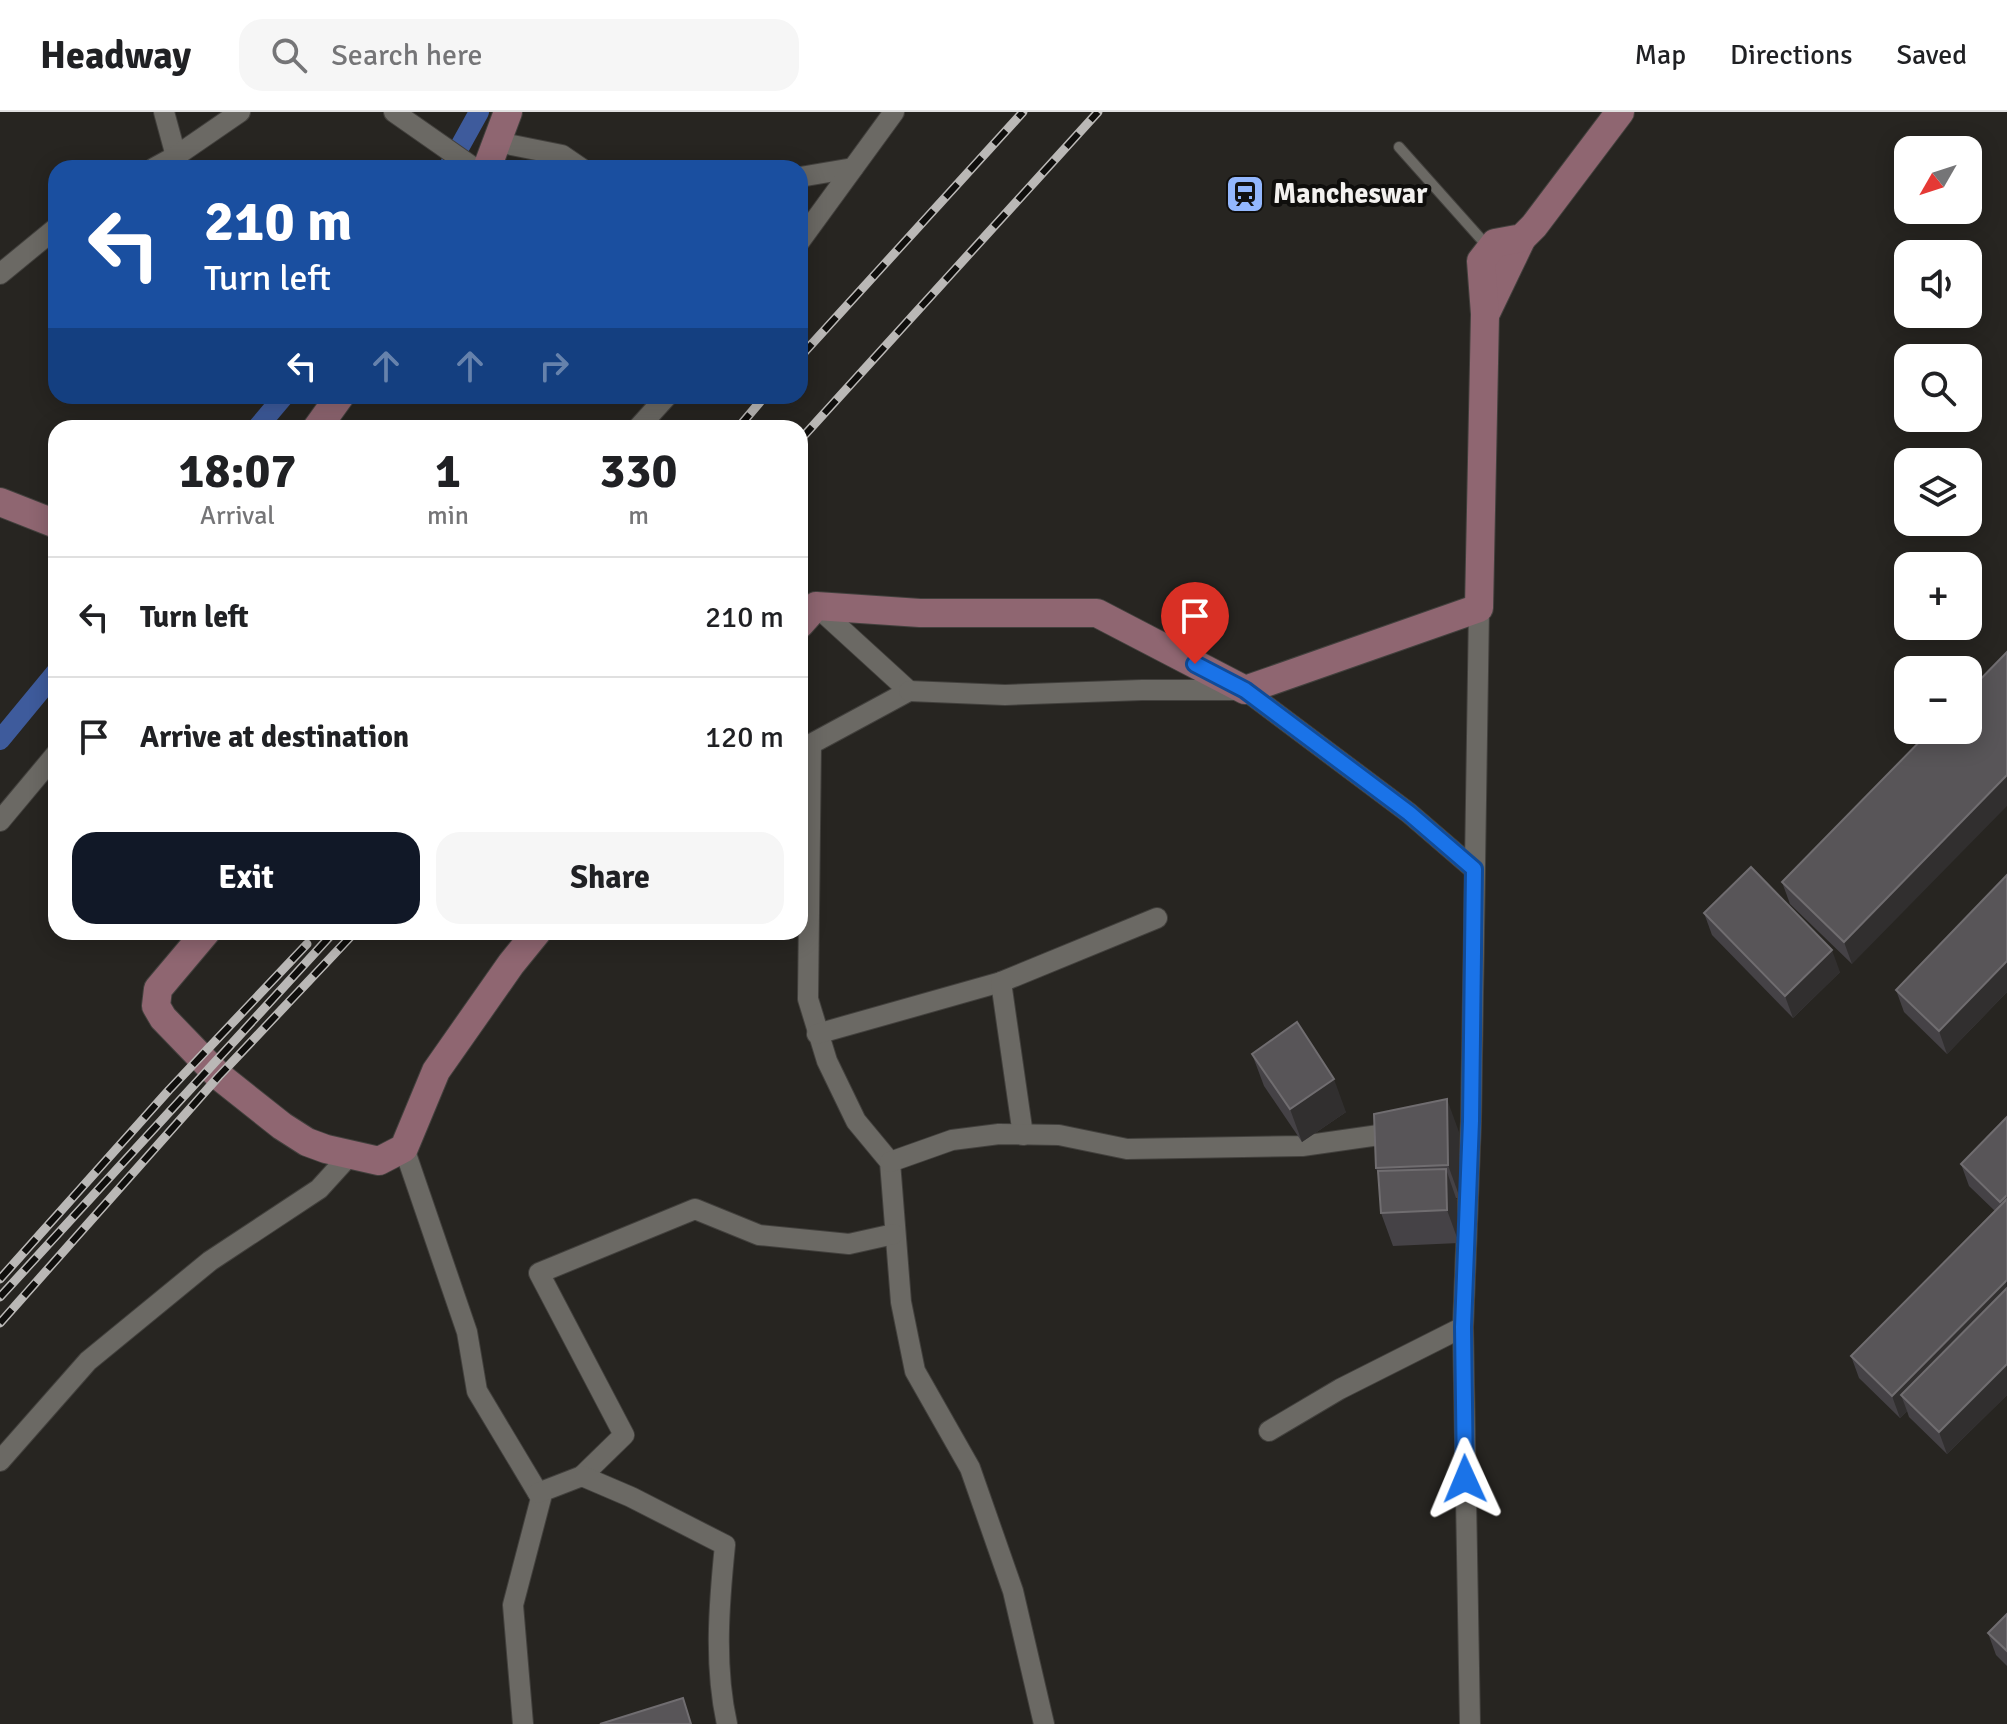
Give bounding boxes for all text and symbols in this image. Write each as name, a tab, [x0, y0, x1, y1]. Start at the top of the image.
search box	[239, 19, 799, 91]
text: Headway	[40, 32, 191, 79]
icon: search	[267, 33, 311, 77]
text: Search here	[331, 37, 482, 74]
text: Map	[1634, 38, 1686, 72]
text: Directions	[1730, 38, 1852, 72]
text: Saved	[1896, 38, 1967, 72]
north arrow	[1894, 136, 1982, 224]
map controls	[1894, 136, 1982, 744]
station icon: Mancheswar	[1224, 173, 1266, 215]
place label: Mancheswar	[1273, 177, 1428, 211]
text: 210 m	[204, 187, 352, 256]
icon: left	[72, 192, 176, 296]
button: sound	[1894, 240, 1982, 328]
text: Turn left	[204, 256, 331, 301]
icon: left	[280, 344, 324, 388]
icon: ahead	[364, 344, 408, 388]
icon: ahead	[448, 344, 492, 388]
icon: right	[532, 344, 576, 388]
button: search	[1894, 344, 1982, 432]
text: 18:07	[179, 442, 296, 501]
text: 1	[435, 442, 461, 501]
text: 330	[600, 442, 677, 501]
button: layers	[1894, 448, 1982, 536]
text: Arrival	[200, 500, 275, 532]
text: min	[427, 500, 469, 532]
text: m	[628, 500, 649, 532]
button: +	[1894, 552, 1982, 640]
pin	[1161, 582, 1229, 664]
icon: arrive	[1173, 594, 1217, 638]
icon: left	[72, 595, 116, 639]
text: Turn left	[140, 599, 249, 636]
text: 210 m	[705, 599, 784, 636]
button: −	[1894, 656, 1982, 744]
icon: arrive	[72, 715, 116, 759]
text: Arrive at destination	[140, 719, 409, 756]
text: 120 m	[705, 719, 784, 756]
button: Exit	[72, 832, 420, 924]
button: Share	[436, 832, 784, 924]
position arrow	[1423, 1437, 1507, 1521]

